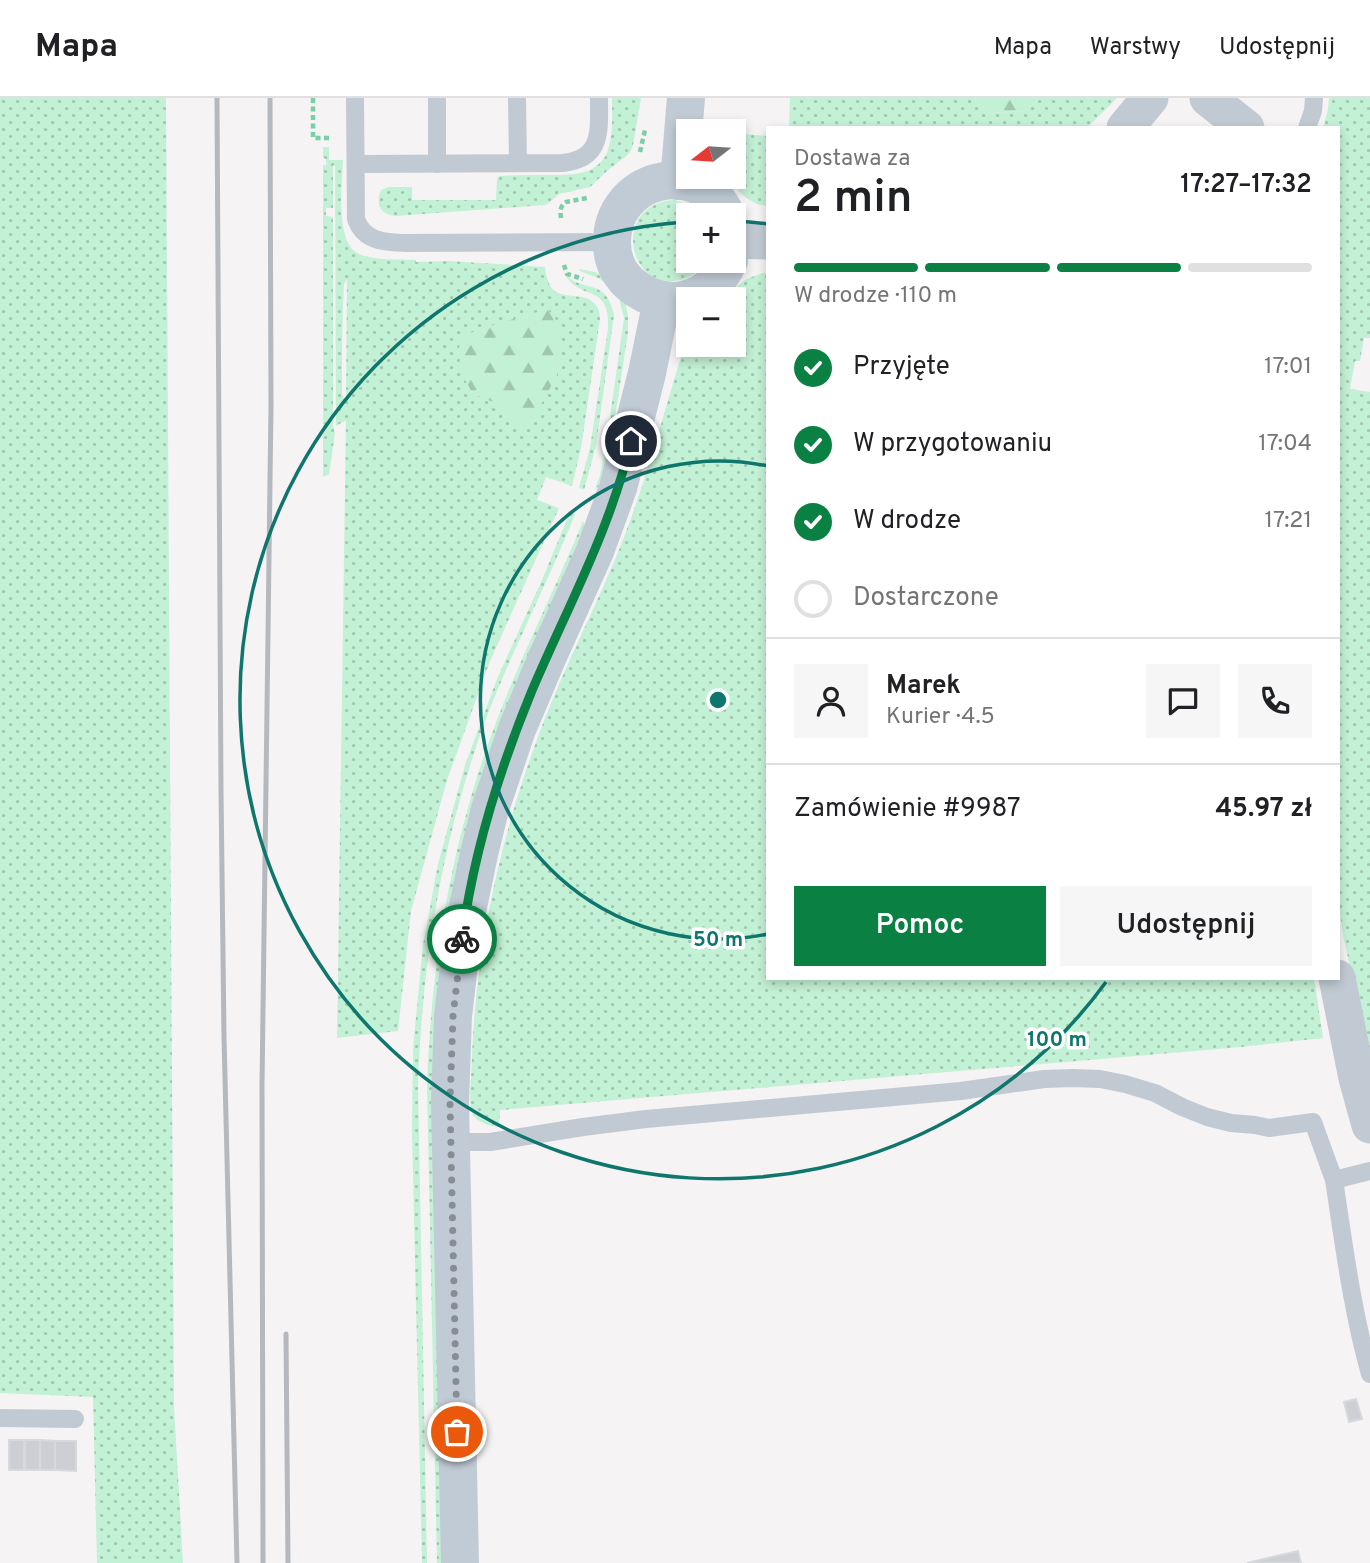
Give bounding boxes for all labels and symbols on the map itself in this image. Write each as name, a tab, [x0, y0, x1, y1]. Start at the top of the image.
north arrow	[676, 119, 746, 189]
pin	[601, 411, 661, 471]
centre of rings	[706, 688, 730, 712]
courier	[427, 904, 497, 974]
text: 50 m	[693, 927, 743, 954]
text: 100 m	[1027, 1027, 1087, 1054]
pin	[427, 1402, 487, 1462]

